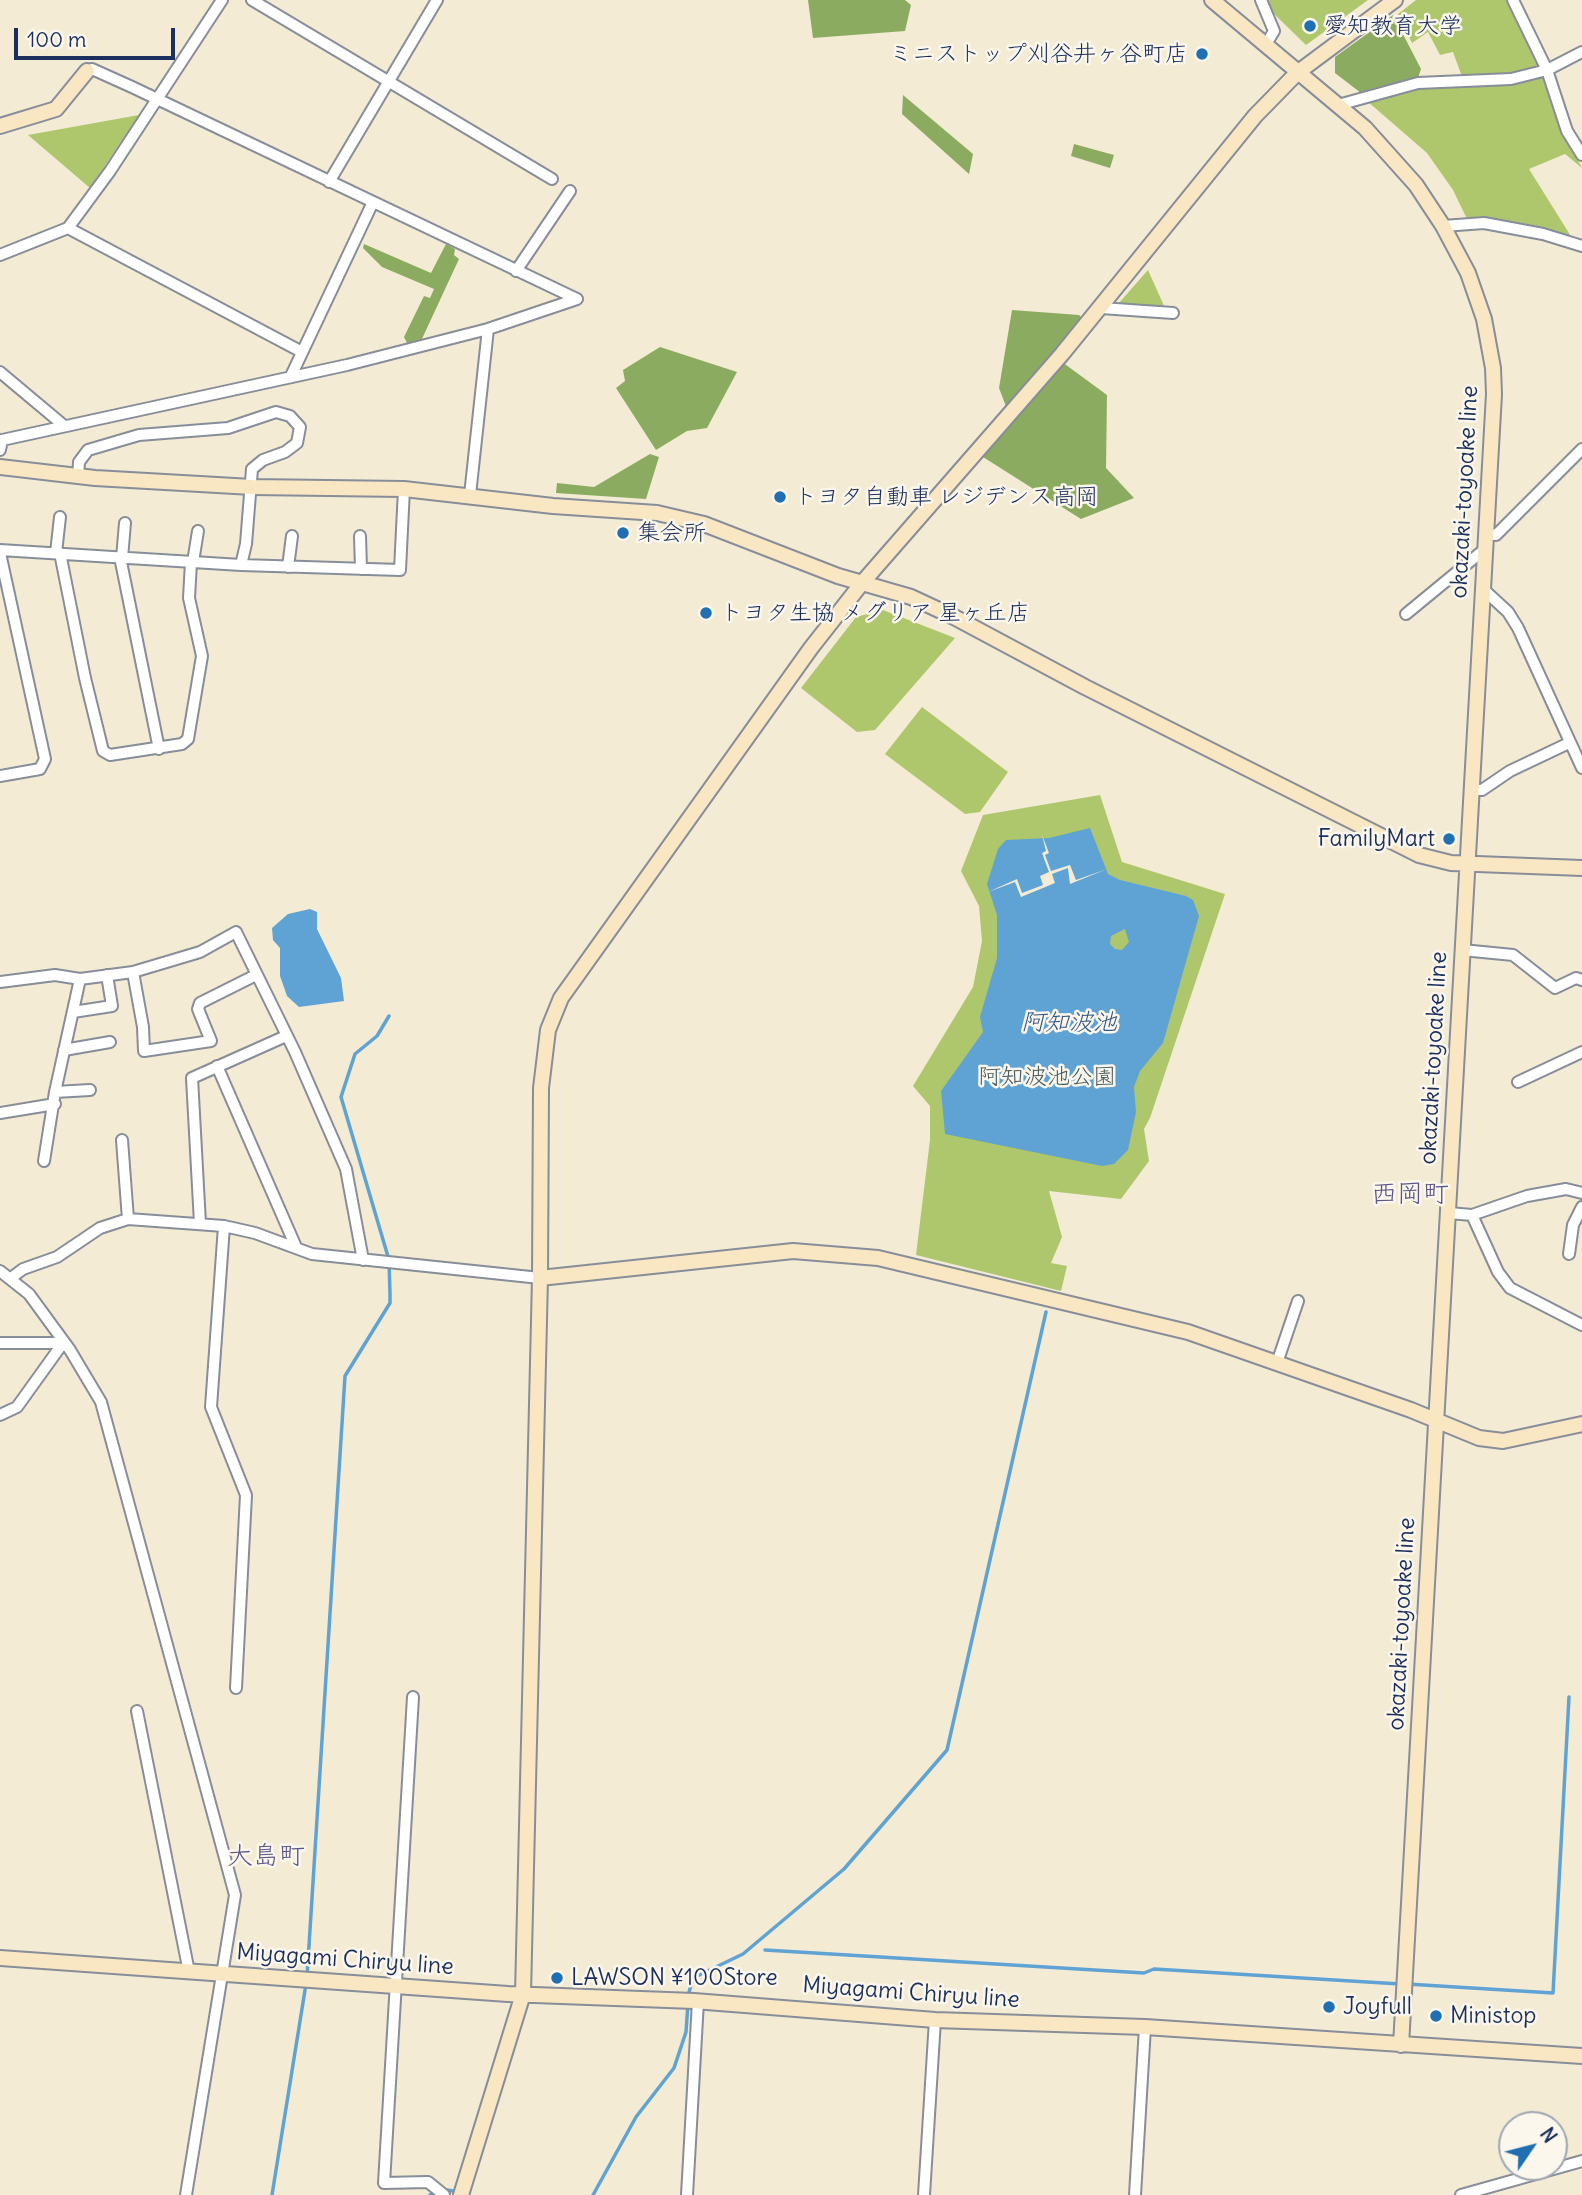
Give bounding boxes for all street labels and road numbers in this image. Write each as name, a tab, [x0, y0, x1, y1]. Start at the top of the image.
street label: okazaki-toyoake line	[1446, 385, 1484, 599]
street label: okazaki-toyoake line	[1415, 951, 1453, 1165]
street label: okazaki-toyoake line	[1383, 1517, 1421, 1731]
street label: Miyagami Chiryu line	[236, 1939, 454, 1981]
street label: Miyagami Chiryu line	[802, 1972, 1020, 2014]

